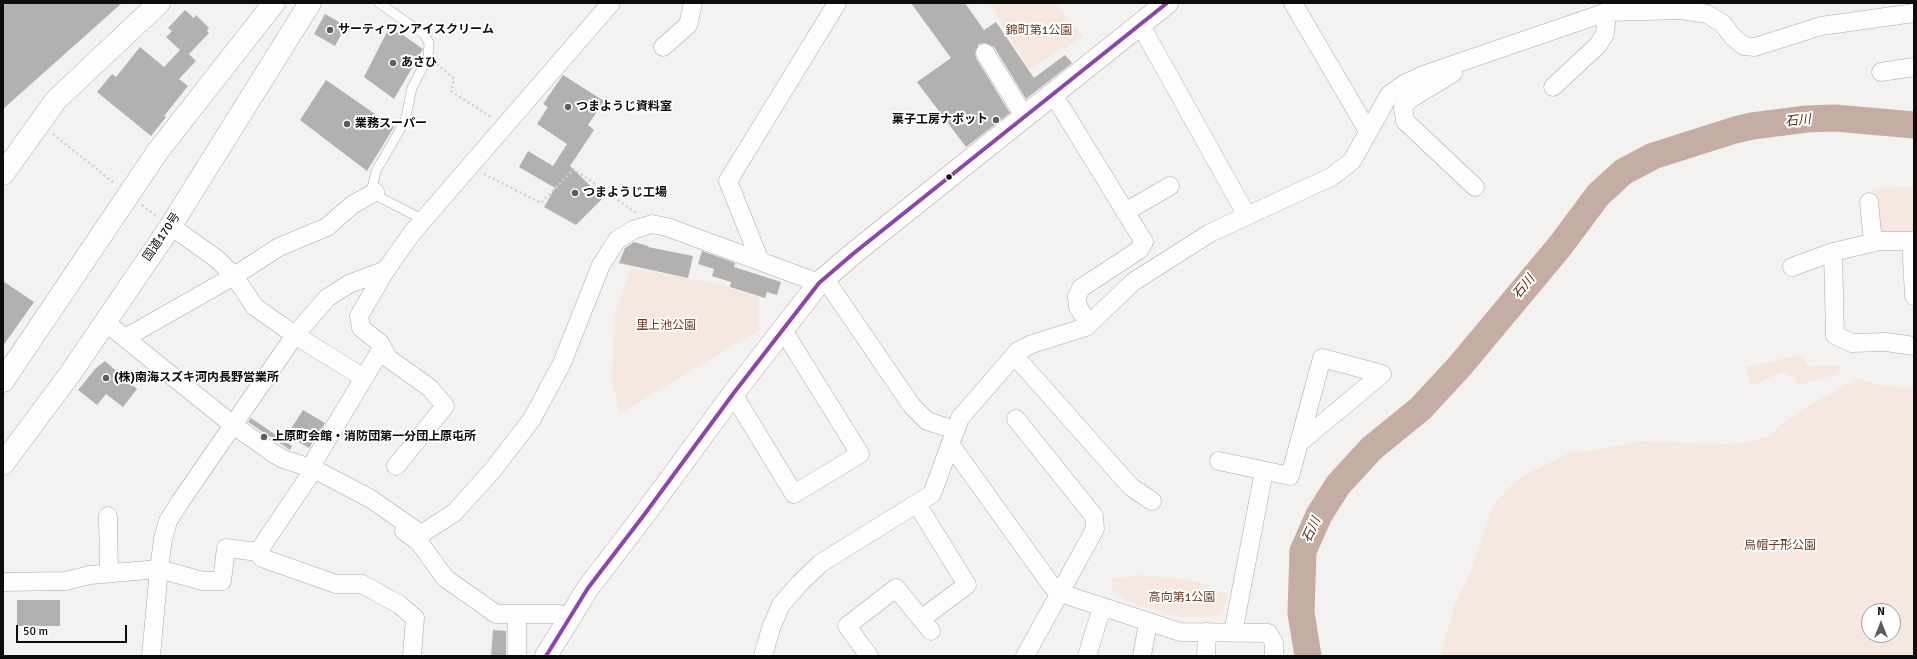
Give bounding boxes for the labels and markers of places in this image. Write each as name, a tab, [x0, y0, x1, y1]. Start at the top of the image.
place label: サーティワンアイスクリーム	[338, 23, 494, 37]
marker: サーティワンアイスクリーム	[325, 25, 335, 35]
place label: あさひ	[401, 56, 437, 70]
marker: あさひ	[388, 58, 398, 68]
place label: つまようじ資料室	[576, 100, 672, 114]
marker: つまようじ資料室	[563, 102, 573, 112]
place label: 菓子工房ナボット	[892, 113, 988, 127]
marker: 菓子工房ナボット	[991, 115, 1001, 125]
place label: 業務スーパー	[355, 117, 427, 131]
marker: 業務スーパー	[342, 119, 352, 129]
unlabelled marker	[944, 172, 954, 182]
place label: つまようじ工場	[583, 186, 667, 200]
marker: つまようじ工場	[570, 188, 580, 198]
place label: (株)南海スズキ河内長野営業所	[114, 371, 279, 385]
marker: (株)南海スズキ河内長野営業所	[101, 373, 111, 383]
place label: 上原町会館・消防団第一分団上原屯所	[272, 430, 476, 444]
marker: 上原町会館・消防団第一分団上原屯所	[259, 432, 269, 442]

